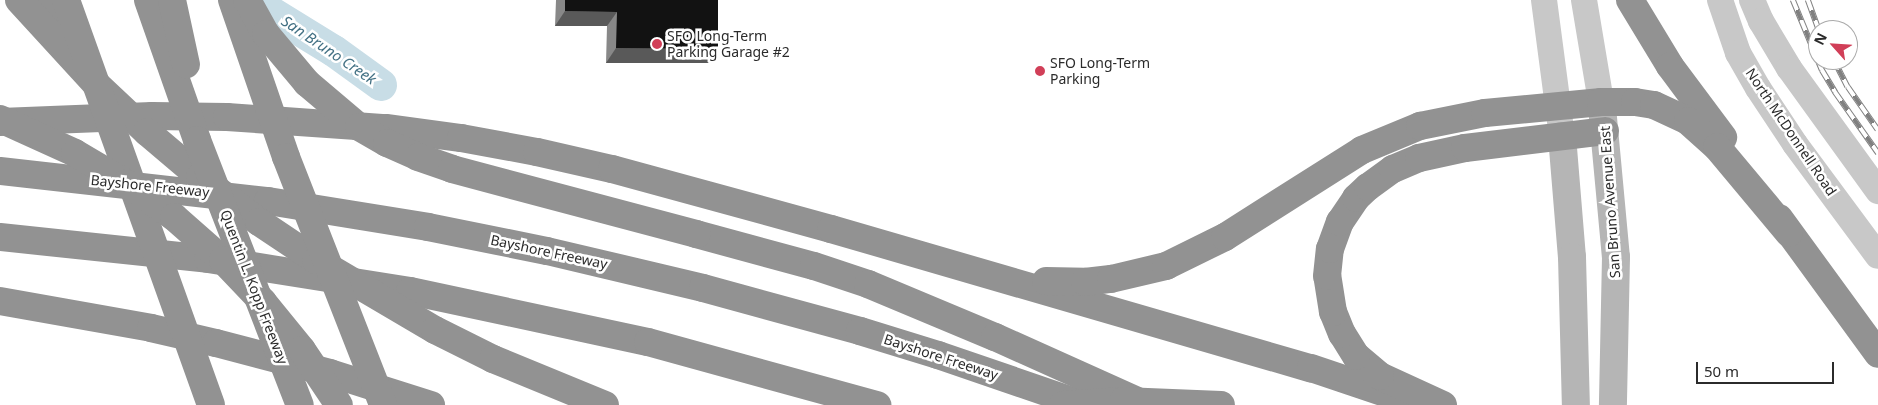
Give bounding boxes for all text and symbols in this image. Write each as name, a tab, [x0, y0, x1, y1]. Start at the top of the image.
water label: San Bruno Creek	[278, 12, 380, 88]
north arrow	[1808, 20, 1858, 70]
place label: SFO Long-Term Parking Garage #2	[667, 28, 790, 60]
text: N	[1809, 29, 1831, 48]
marker: SFO Long-Term Parking Garage #2	[651, 38, 663, 50]
place label: SFO Long-Term Parking	[1050, 55, 1150, 88]
marker: SFO Long-Term Parking	[1034, 65, 1046, 77]
street label: North McDonnell Road	[1742, 65, 1840, 199]
street label: San Bruno Avenue East	[1596, 125, 1624, 279]
street label: Bayshore Freeway	[90, 171, 210, 201]
street label: Quentin L. Kopp Freeway	[217, 207, 291, 367]
street label: Bayshore Freeway	[489, 231, 609, 273]
street label: Bayshore Freeway	[882, 331, 1000, 383]
scale bar	[1698, 352, 1836, 384]
text: 50 m	[1704, 361, 1739, 381]

